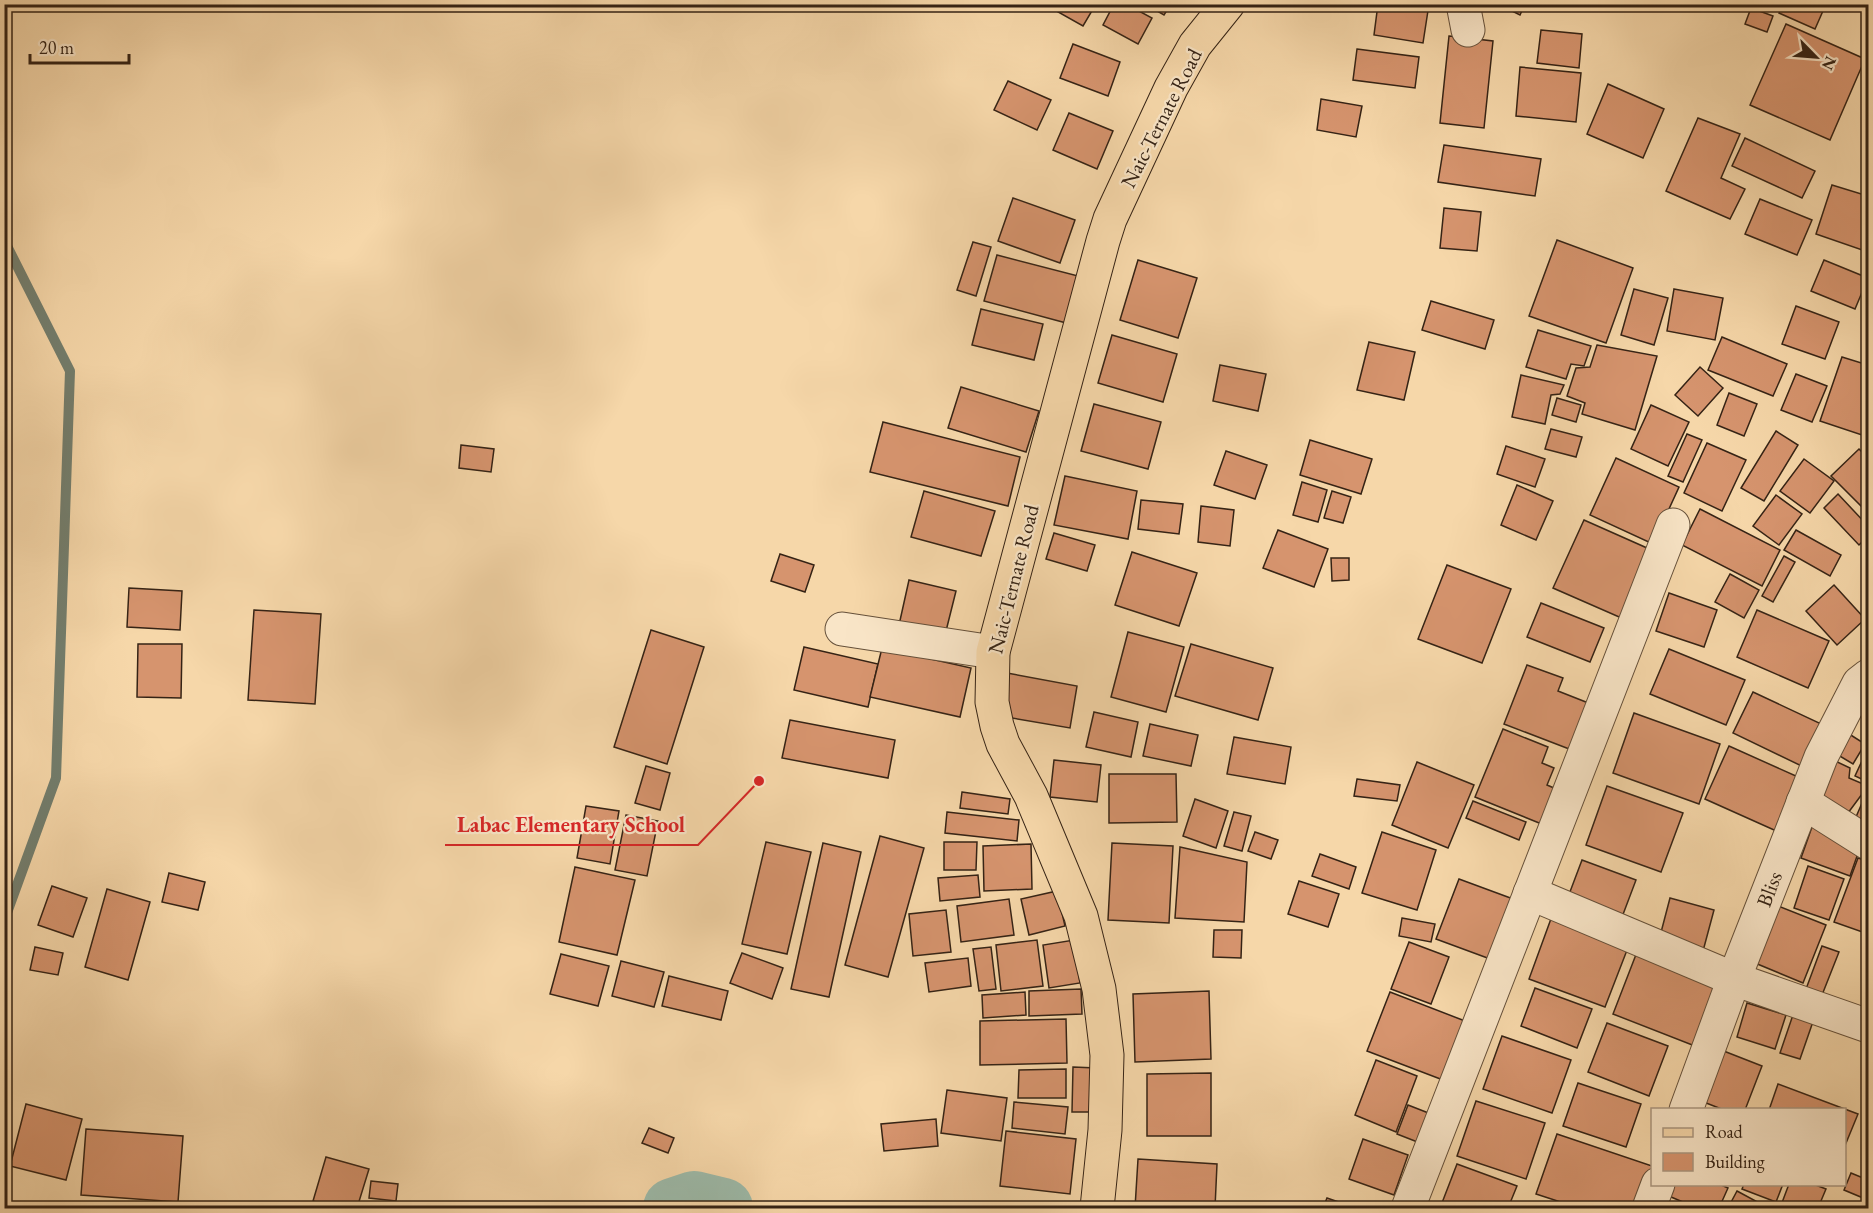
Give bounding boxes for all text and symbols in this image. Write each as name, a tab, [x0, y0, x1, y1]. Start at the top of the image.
scale bar	[30, 27, 129, 65]
north arrow	[1786, 27, 1846, 87]
text: 20 m	[39, 36, 74, 59]
street label: Naic-Ternate Road	[1114, 44, 1208, 192]
text: N	[1817, 53, 1841, 73]
street label: Naic-Ternate Road	[981, 501, 1045, 656]
callout: Labac Elementary School	[445, 805, 698, 845]
text: Labac Elementary School	[457, 810, 685, 839]
street label: Bliss	[1750, 867, 1788, 911]
legend	[1651, 1108, 1846, 1186]
text: Road	[1705, 1120, 1744, 1143]
text: Building	[1705, 1150, 1765, 1173]

